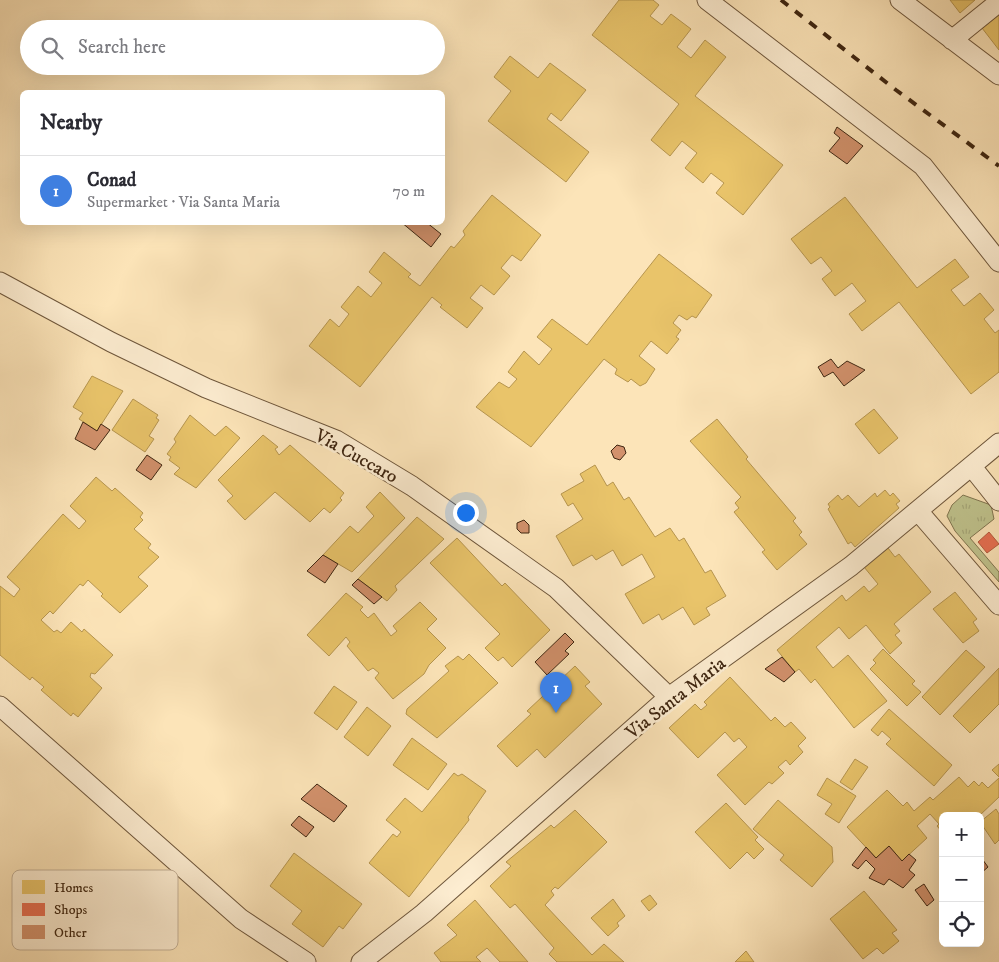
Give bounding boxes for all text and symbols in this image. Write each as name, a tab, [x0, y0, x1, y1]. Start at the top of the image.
search box	[20, 20, 445, 75]
icon: search	[38, 34, 66, 62]
text: Search here	[78, 36, 166, 59]
text: Nearby	[40, 110, 102, 136]
text: Conad	[87, 169, 136, 192]
text: 1	[53, 181, 59, 201]
text: 70 m	[393, 181, 425, 201]
text: Supermarket · Via Santa Maria	[87, 192, 280, 212]
street label: Via Cuccaro	[310, 424, 402, 489]
your location	[453, 500, 479, 526]
street label: Via Santa Maria	[621, 652, 730, 745]
pin: 1	[540, 672, 572, 713]
map controls	[939, 812, 984, 947]
button: +	[939, 812, 984, 857]
button: −	[939, 857, 984, 902]
legend	[12, 870, 178, 950]
text: Homes	[54, 879, 94, 897]
text: Shops	[54, 901, 87, 919]
button: locate	[939, 902, 984, 947]
text: Other	[54, 924, 87, 942]

